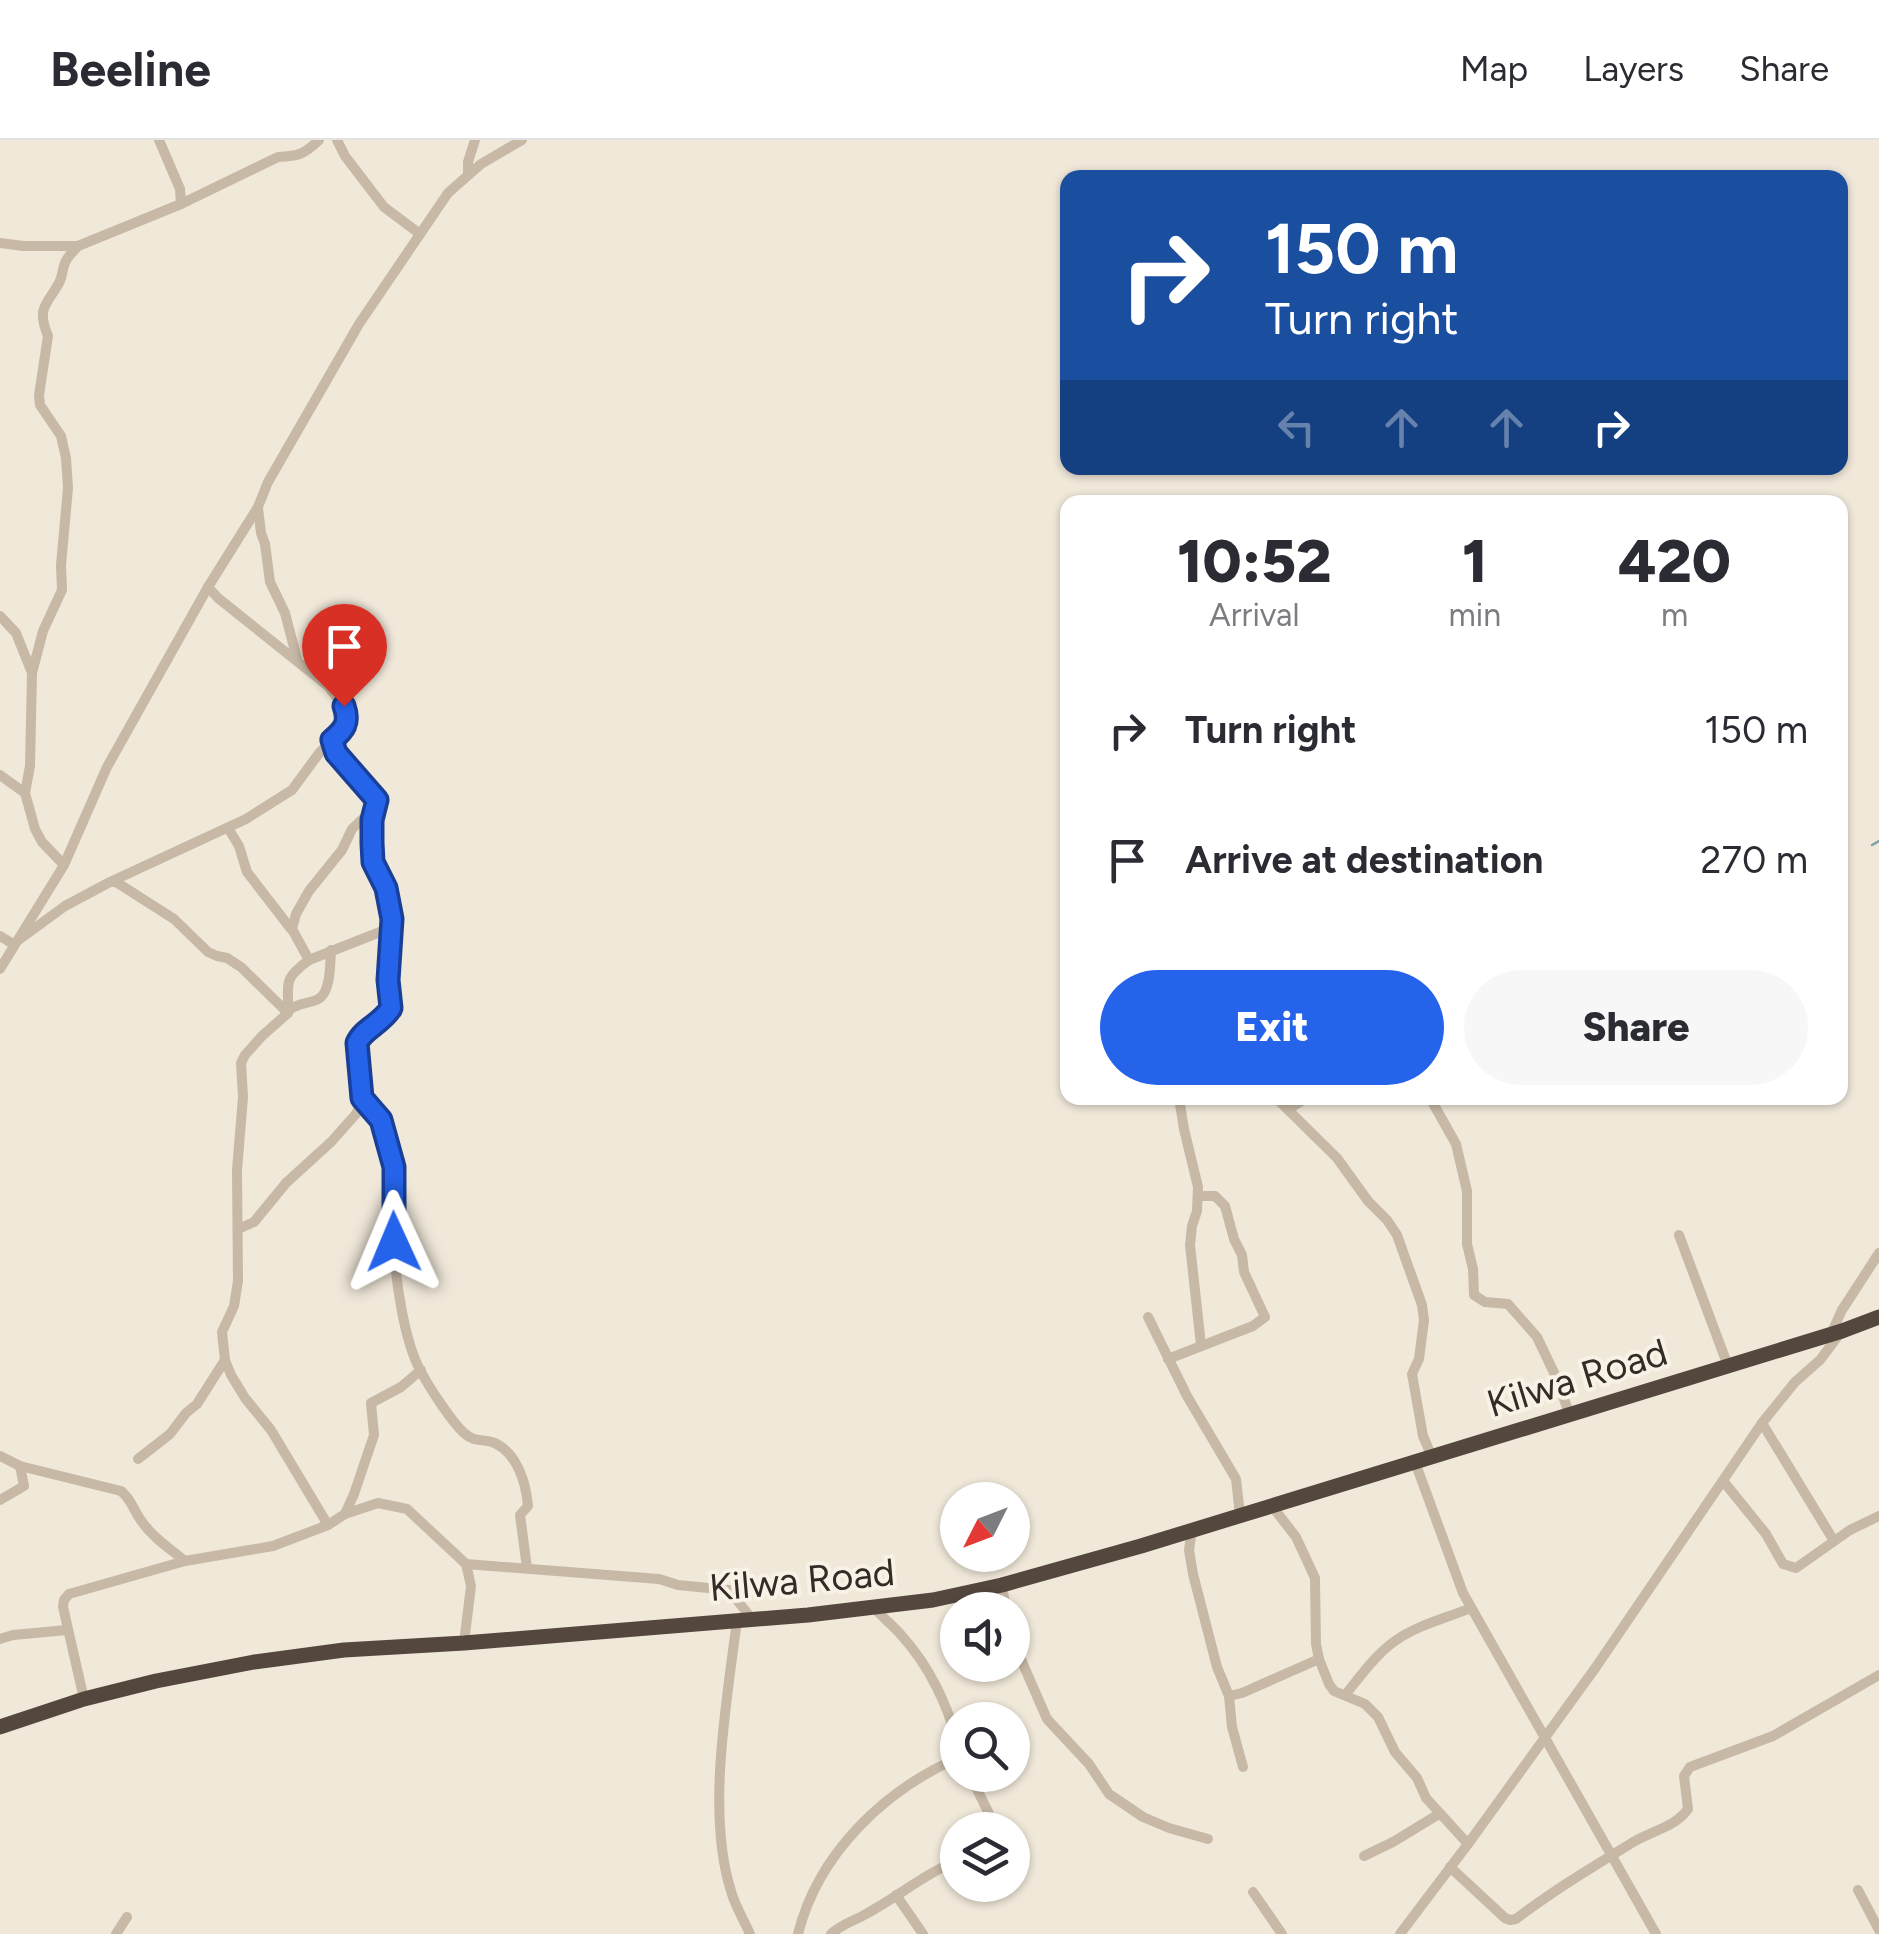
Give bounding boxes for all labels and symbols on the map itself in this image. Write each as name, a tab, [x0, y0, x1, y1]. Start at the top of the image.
pin	[302, 604, 387, 707]
position arrow	[342, 1190, 446, 1294]
street label: Kilwa Road	[1481, 1329, 1673, 1427]
north arrow	[940, 1482, 1030, 1572]
street label: Kilwa Road	[707, 1549, 897, 1611]

